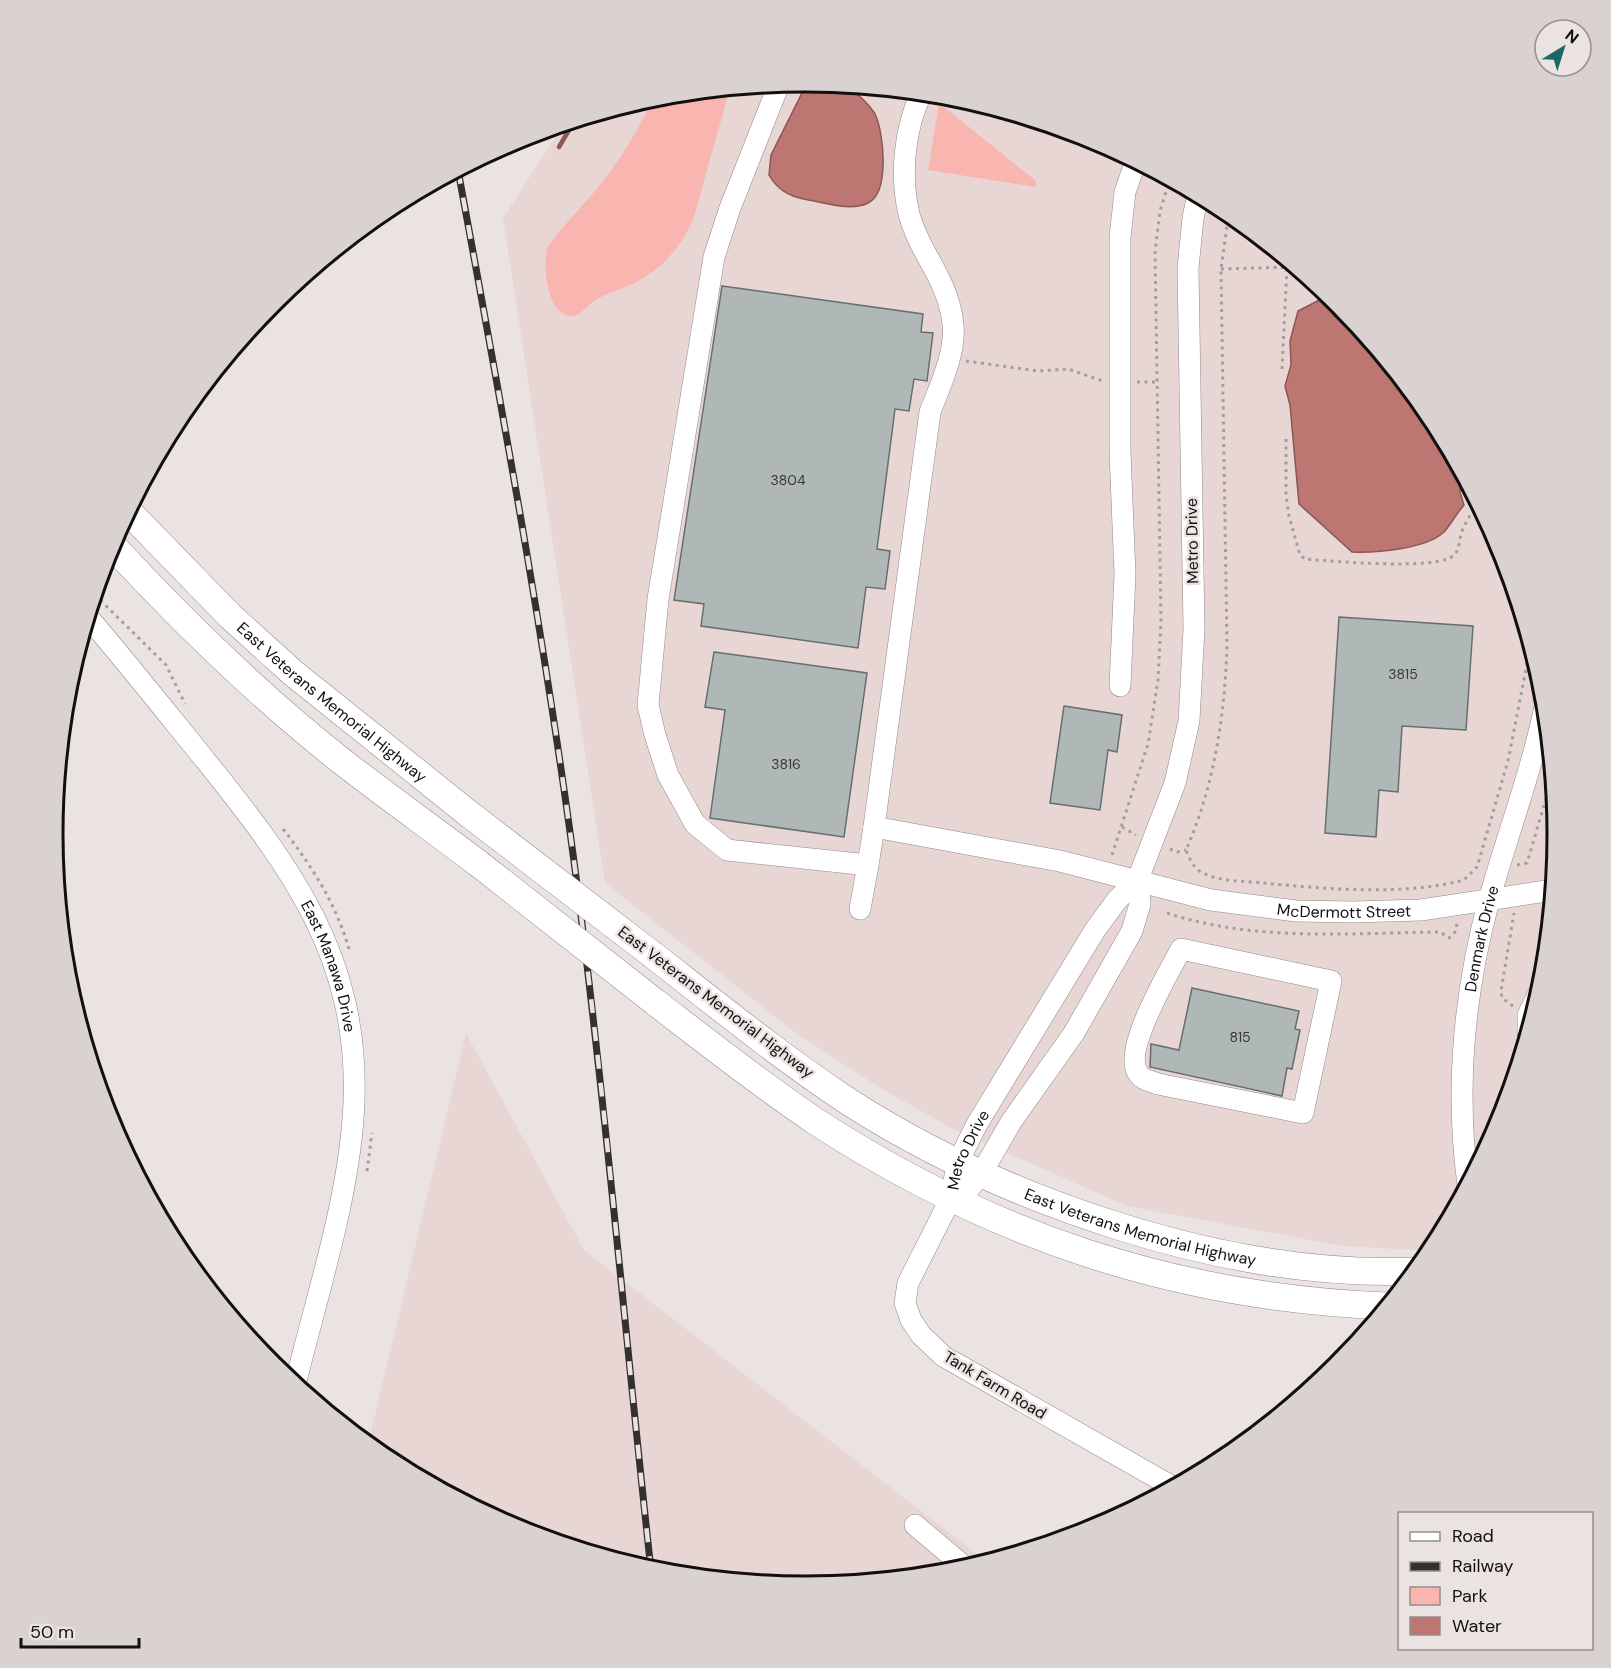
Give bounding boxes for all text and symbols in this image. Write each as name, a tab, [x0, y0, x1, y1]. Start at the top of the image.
north arrow	[1533, 18, 1593, 78]
text: N	[1561, 25, 1583, 48]
house number: 3804	[771, 471, 806, 489]
street label: Metro Drive	[1181, 498, 1203, 584]
street label: East Veterans Memorial Highway	[233, 617, 432, 787]
house number: 3815	[1388, 665, 1418, 683]
house number: 3816	[771, 755, 801, 773]
street label: Denmark Drive	[1459, 883, 1503, 993]
street label: East Manawa Drive	[296, 896, 361, 1034]
street label: McDermott Street	[1276, 898, 1411, 923]
street label: East Veterans Memorial Highway	[614, 921, 818, 1083]
house number: 815	[1229, 1028, 1251, 1046]
street label: Metro Drive	[942, 1106, 994, 1192]
street label: East Veterans Memorial Highway	[1021, 1183, 1258, 1270]
street label: Tank Farm Road	[940, 1346, 1050, 1424]
legend	[1398, 1512, 1593, 1650]
text: Road	[1452, 1524, 1494, 1548]
text: Railway	[1452, 1554, 1514, 1578]
text: Park	[1452, 1584, 1488, 1608]
scale bar	[21, 1611, 140, 1649]
text: Water	[1452, 1614, 1502, 1638]
text: 50 m	[30, 1620, 74, 1644]

